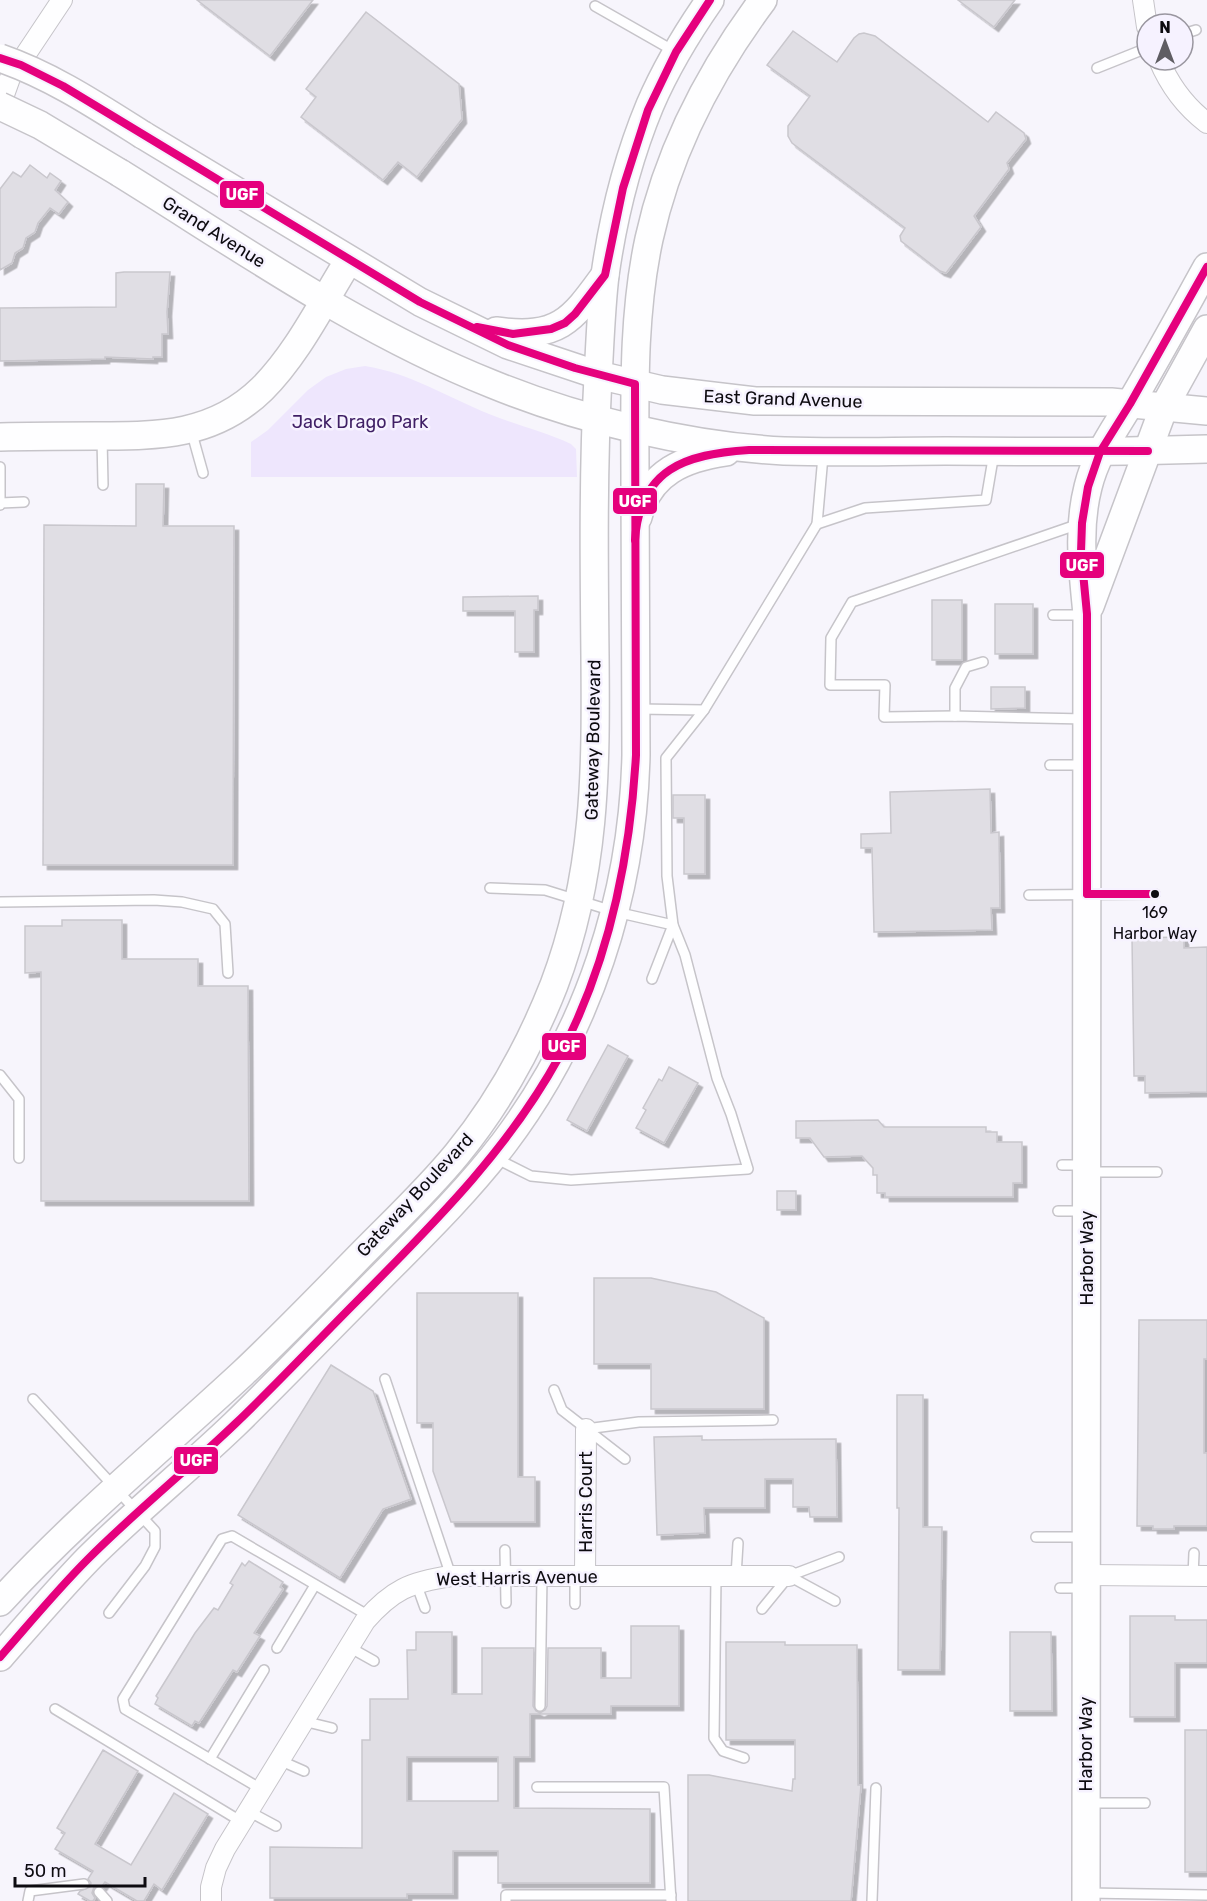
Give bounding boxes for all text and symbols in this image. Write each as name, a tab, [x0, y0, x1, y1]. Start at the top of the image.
north arrow	[1135, 12, 1195, 72]
text: N	[1159, 18, 1171, 37]
line badge: UGF	[219, 180, 265, 209]
text: UGF	[225, 185, 259, 204]
street label: Grand Avenue	[158, 192, 270, 272]
street label: East Grand Avenue	[703, 385, 863, 413]
park label: Jack Drago Park	[292, 411, 429, 433]
line badge: UGF	[612, 487, 658, 515]
text: UGF	[618, 492, 652, 511]
line badge: UGF	[1059, 551, 1105, 579]
text: UGF	[1065, 556, 1099, 575]
street label: Gateway Boulevard	[581, 659, 605, 821]
marker: 169 Harbor Way	[1149, 888, 1161, 900]
place label: 169 Harbor Way	[1113, 903, 1197, 943]
line badge: UGF	[541, 1032, 587, 1061]
text: UGF	[547, 1037, 581, 1056]
street label: Gateway Boulevard	[352, 1129, 478, 1261]
street label: Harbor Way	[1076, 1210, 1098, 1305]
line badge: UGF	[173, 1446, 219, 1475]
text: UGF	[179, 1451, 213, 1470]
street label: Harris Court	[575, 1451, 597, 1553]
street label: West Harris Avenue	[436, 1566, 598, 1590]
street label: Harbor Way	[1075, 1696, 1097, 1791]
scale bar	[15, 1850, 146, 1888]
text: 50 m	[24, 1860, 67, 1882]

